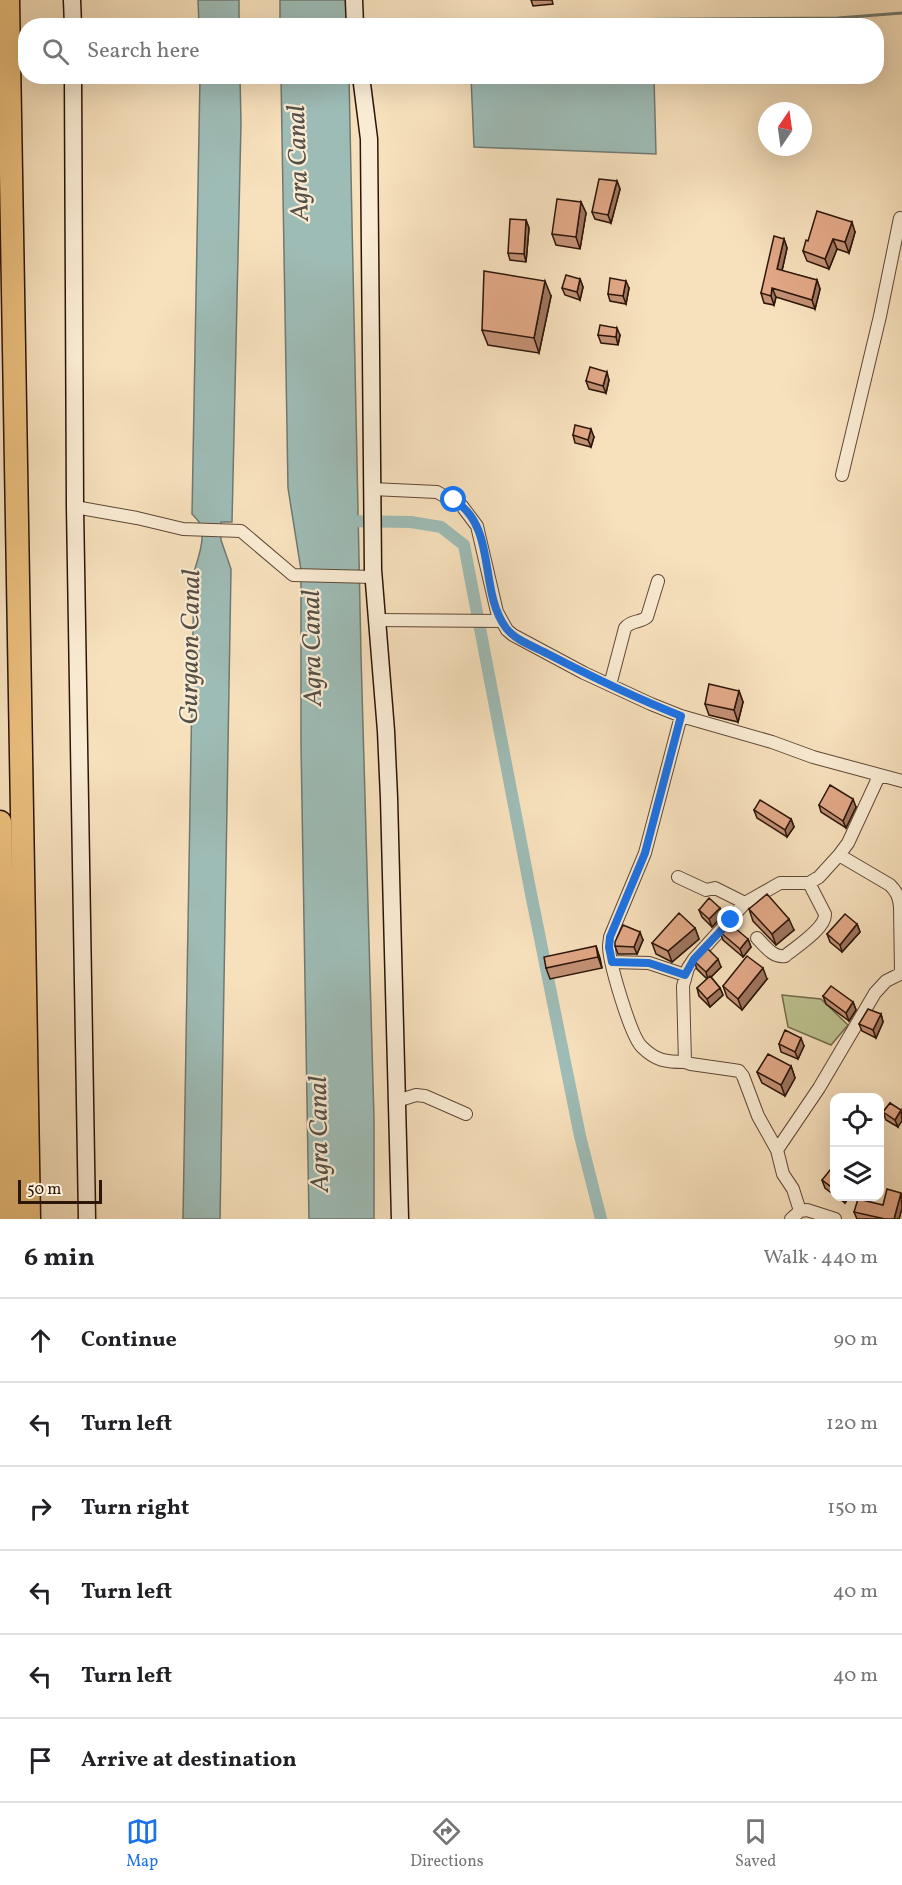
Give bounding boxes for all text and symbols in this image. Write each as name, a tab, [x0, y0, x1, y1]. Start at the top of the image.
search box	[18, 18, 884, 84]
icon: search	[39, 35, 72, 68]
text: Search here	[87, 36, 200, 67]
north arrow	[758, 102, 812, 156]
water label: Agra Canal	[279, 104, 319, 223]
route start	[440, 486, 466, 512]
water label: Gurgaon Canal	[172, 569, 210, 725]
water label: Agra Canal	[294, 589, 332, 707]
route end	[717, 906, 743, 932]
water label: Agra Canal	[301, 1075, 339, 1193]
map controls	[830, 1093, 884, 1201]
button: locate	[830, 1093, 884, 1147]
button: layers	[830, 1147, 884, 1201]
scale bar	[18, 1177, 102, 1204]
text: 50 m	[27, 1179, 61, 1201]
text: 6 min	[24, 1240, 95, 1276]
text: Walk · 440 m	[763, 1244, 878, 1272]
icon: ahead	[24, 1324, 57, 1357]
text: Continue	[81, 1325, 177, 1356]
text: 90 m	[834, 1326, 878, 1354]
icon: left	[24, 1408, 57, 1441]
text: Turn left	[81, 1409, 172, 1440]
text: 120 m	[826, 1410, 878, 1438]
icon: right	[24, 1492, 57, 1525]
text: Turn right	[81, 1493, 189, 1524]
text: 150 m	[827, 1494, 878, 1522]
icon: left	[24, 1576, 57, 1609]
text: Turn left	[81, 1577, 172, 1608]
text: 40 m	[833, 1578, 878, 1606]
icon: left	[24, 1660, 57, 1693]
text: Turn left	[81, 1661, 172, 1692]
text: 40 m	[833, 1662, 878, 1690]
icon: arrive	[24, 1744, 57, 1777]
text: Arrive at destination	[81, 1745, 297, 1776]
tab: Map	[126, 1815, 159, 1873]
tab: Directions	[410, 1815, 484, 1873]
tab: Saved	[735, 1815, 776, 1873]

